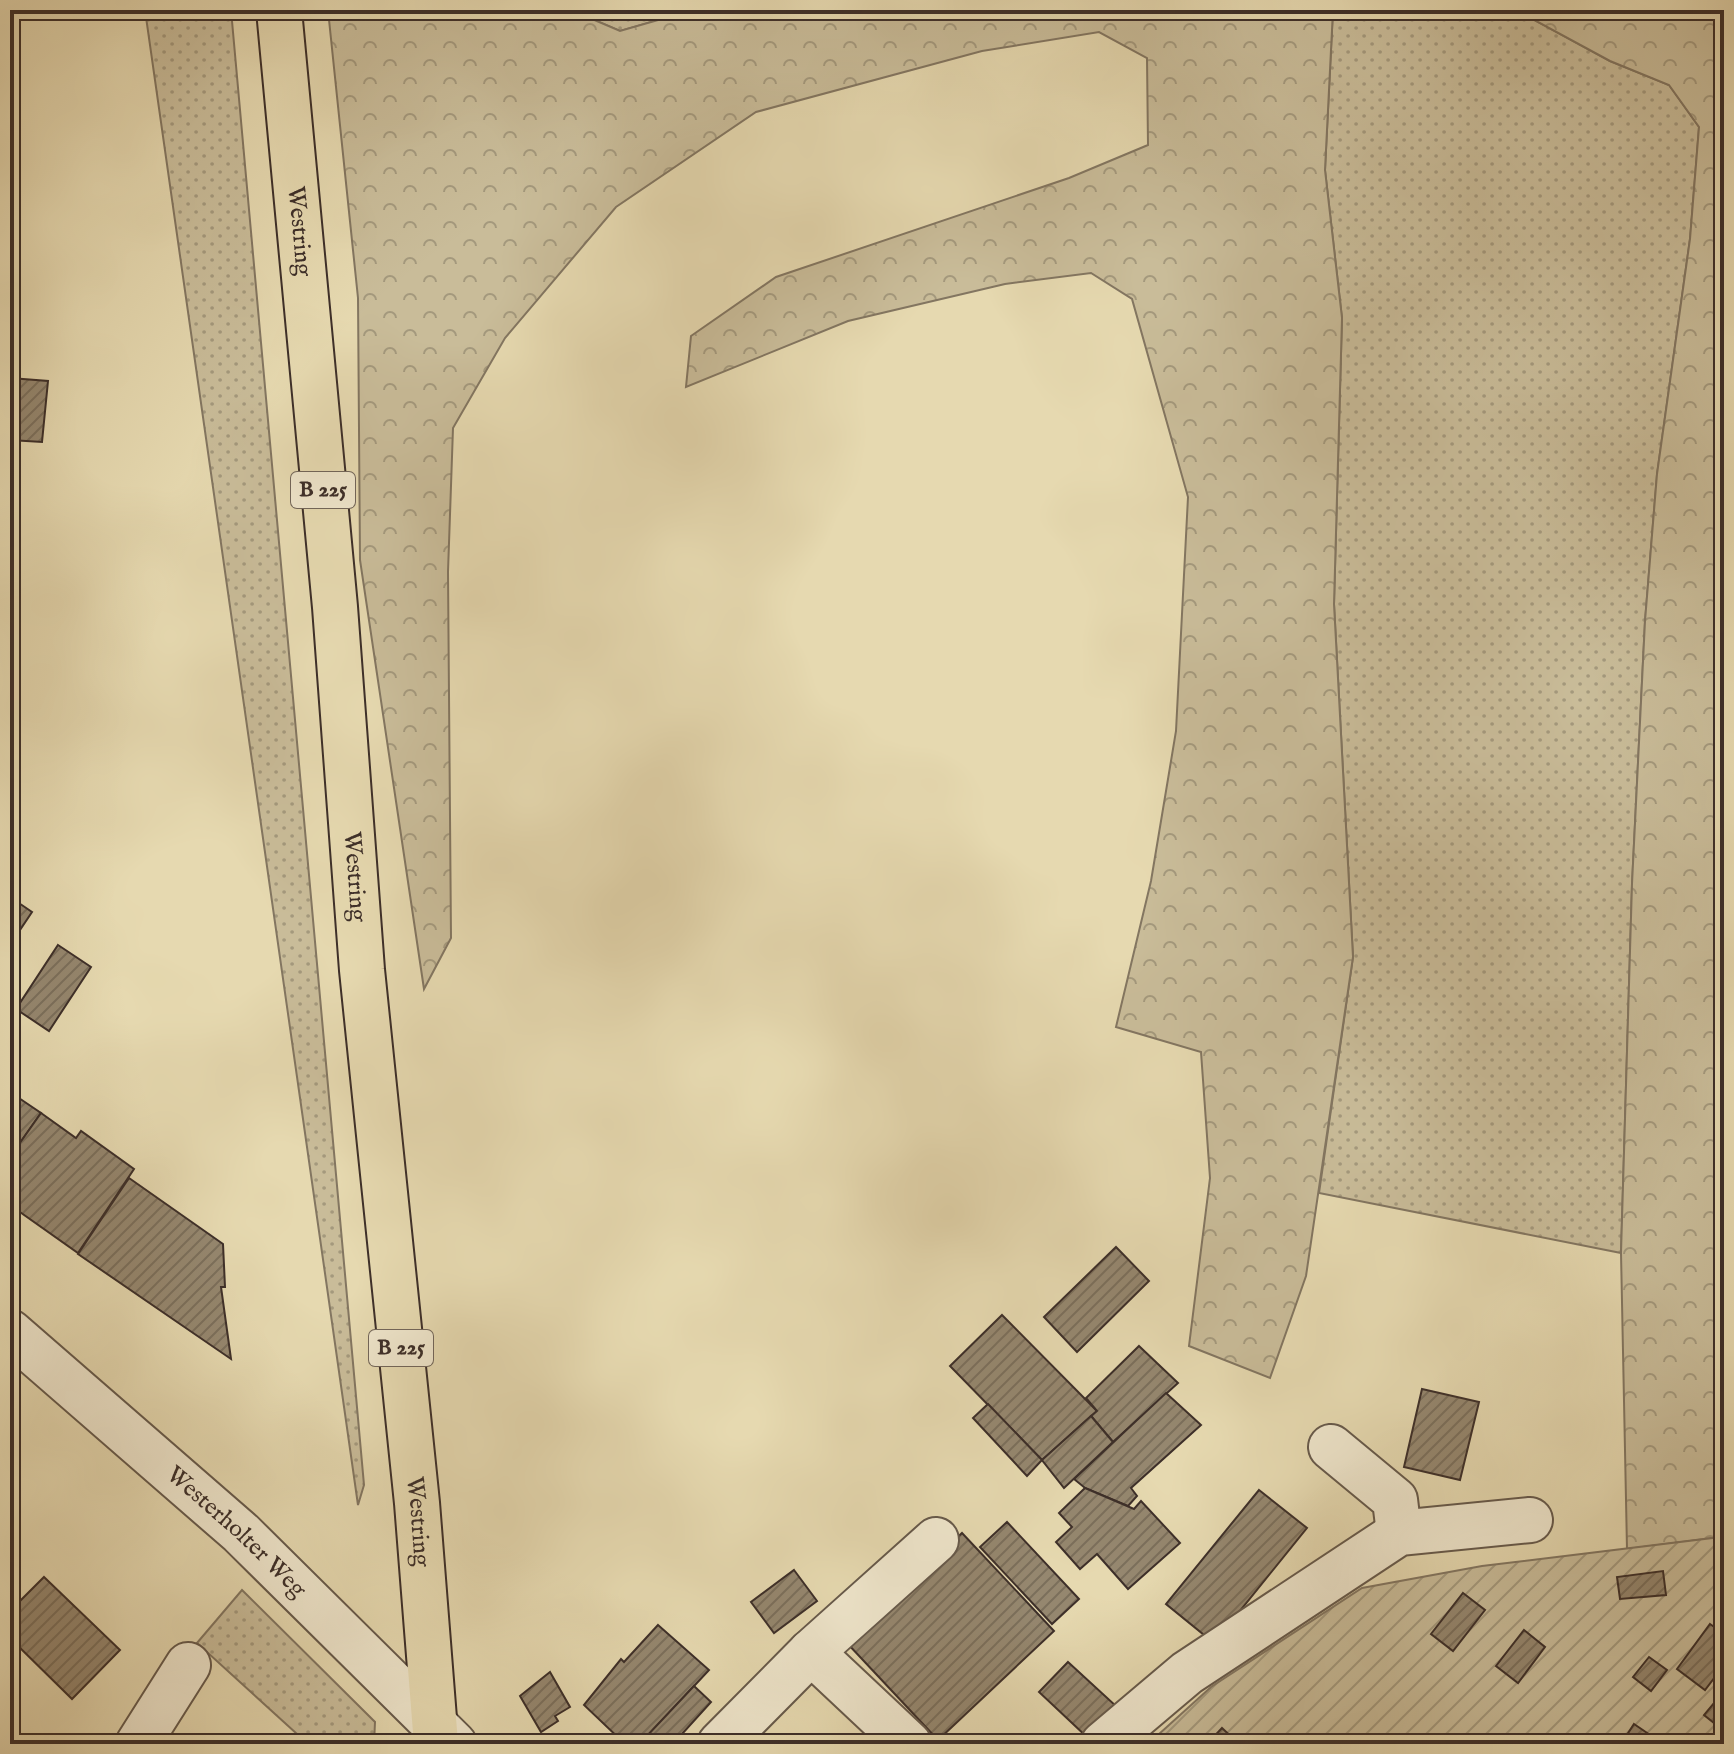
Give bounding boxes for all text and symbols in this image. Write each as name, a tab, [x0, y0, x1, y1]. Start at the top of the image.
street label: Westring	[280, 185, 319, 278]
road number: B 225	[291, 472, 355, 508]
street label: Westring	[336, 830, 374, 924]
road number: B 225	[369, 1330, 433, 1366]
street label: Westerholter Weg	[160, 1459, 314, 1605]
street label: Westring	[399, 1475, 438, 1569]

